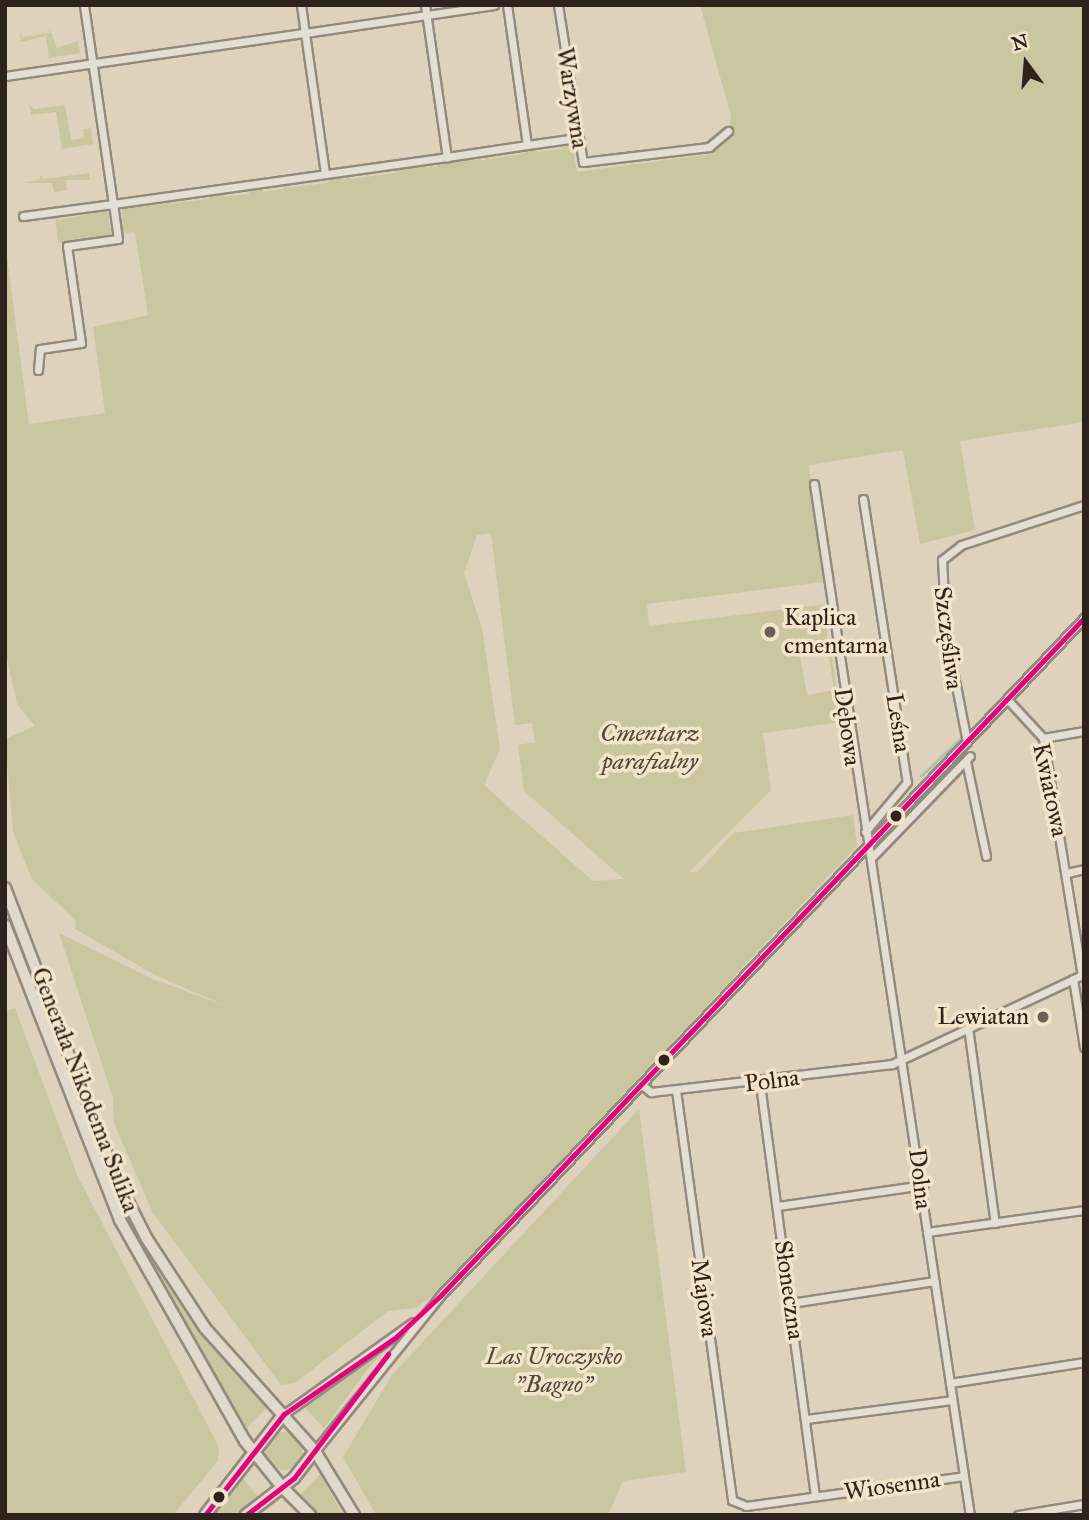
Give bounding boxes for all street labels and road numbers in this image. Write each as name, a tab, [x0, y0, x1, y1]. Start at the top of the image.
street label: Warzywna	[550, 45, 594, 151]
street label: Szczęśliwa	[927, 585, 969, 691]
street label: Dębowa	[827, 686, 867, 768]
street label: Leśna	[879, 691, 917, 755]
street label: Kwiatowa	[1026, 740, 1074, 840]
street label: Generała Nikodema Sulika	[25, 963, 145, 1217]
street label: Polna	[743, 1063, 801, 1099]
street label: Dolna	[902, 1147, 938, 1211]
street label: Słoneczna	[768, 1239, 810, 1341]
street label: Majowa	[684, 1257, 724, 1339]
street label: Wiosenna	[842, 1465, 942, 1507]

